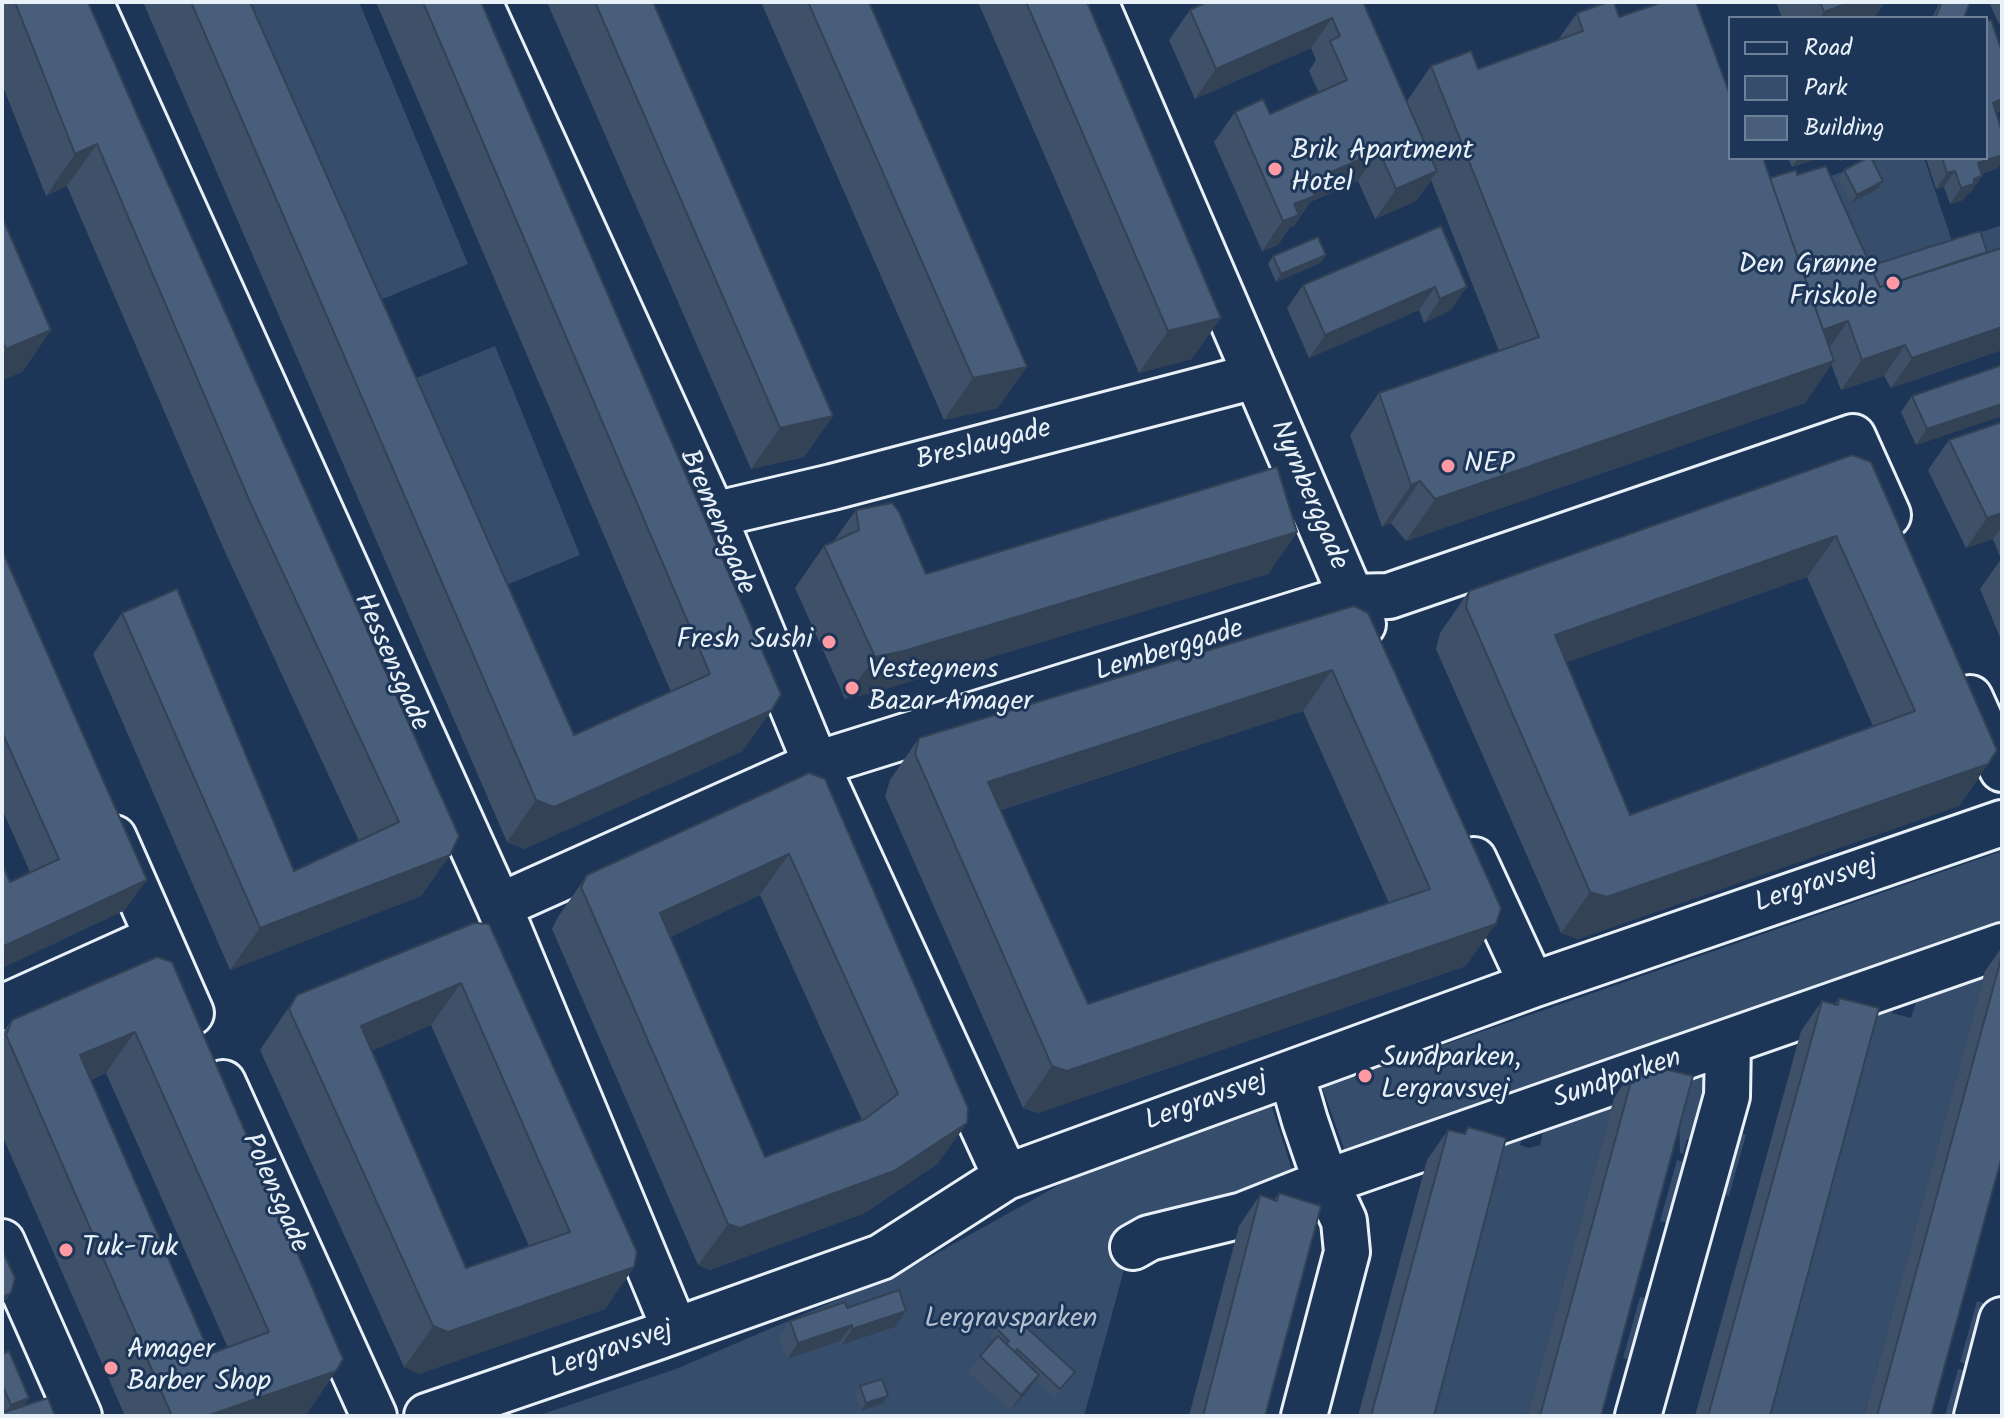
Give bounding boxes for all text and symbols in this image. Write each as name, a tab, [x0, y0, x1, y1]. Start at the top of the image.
legend	[1728, 16, 1988, 160]
text: Road	[1804, 29, 1852, 68]
text: Park	[1804, 69, 1848, 108]
text: Building	[1804, 109, 1884, 148]
place label: Brik Apartment Hotel	[1291, 136, 1473, 202]
marker: Brik Apartment Hotel	[1266, 160, 1284, 178]
place label: Den Grønne Friskole	[1739, 250, 1877, 316]
marker: Den Grønne Friskole	[1884, 274, 1902, 292]
street label: Breslaugade	[913, 414, 1055, 480]
street label: Nyrnberggade	[1260, 416, 1354, 576]
street label: Bremensgade	[669, 445, 761, 601]
place label: NEP	[1464, 449, 1515, 483]
marker: NEP	[1439, 457, 1457, 475]
street label: Hessensgade	[344, 589, 434, 737]
street label: Lemberggade	[1092, 615, 1248, 691]
place label: Fresh Sushi	[676, 625, 813, 659]
marker: Fresh Sushi	[820, 633, 838, 651]
place label: Vestegnens Bazar Amager	[868, 655, 1033, 721]
marker: Vestegnens Bazar Amager	[843, 679, 861, 697]
street label: Lergravsvej	[1751, 849, 1883, 923]
place label: Sundparken, Lergravsvej	[1381, 1043, 1521, 1109]
street label: Sundparken	[1549, 1043, 1687, 1119]
street label: Lergravsvej	[1141, 1065, 1273, 1141]
marker: Sundparken, Lergravsvej	[1356, 1067, 1374, 1085]
street label: Polensgade	[232, 1129, 314, 1259]
place label: Tuk-Tuk	[82, 1233, 178, 1267]
marker: Tuk-Tuk	[57, 1241, 75, 1259]
park label: Lergravsparken	[924, 1304, 1098, 1338]
street label: Lergravsvej	[546, 1315, 678, 1389]
place label: Amager Barber Shop	[127, 1335, 271, 1401]
marker: Amager Barber Shop	[102, 1359, 120, 1377]

